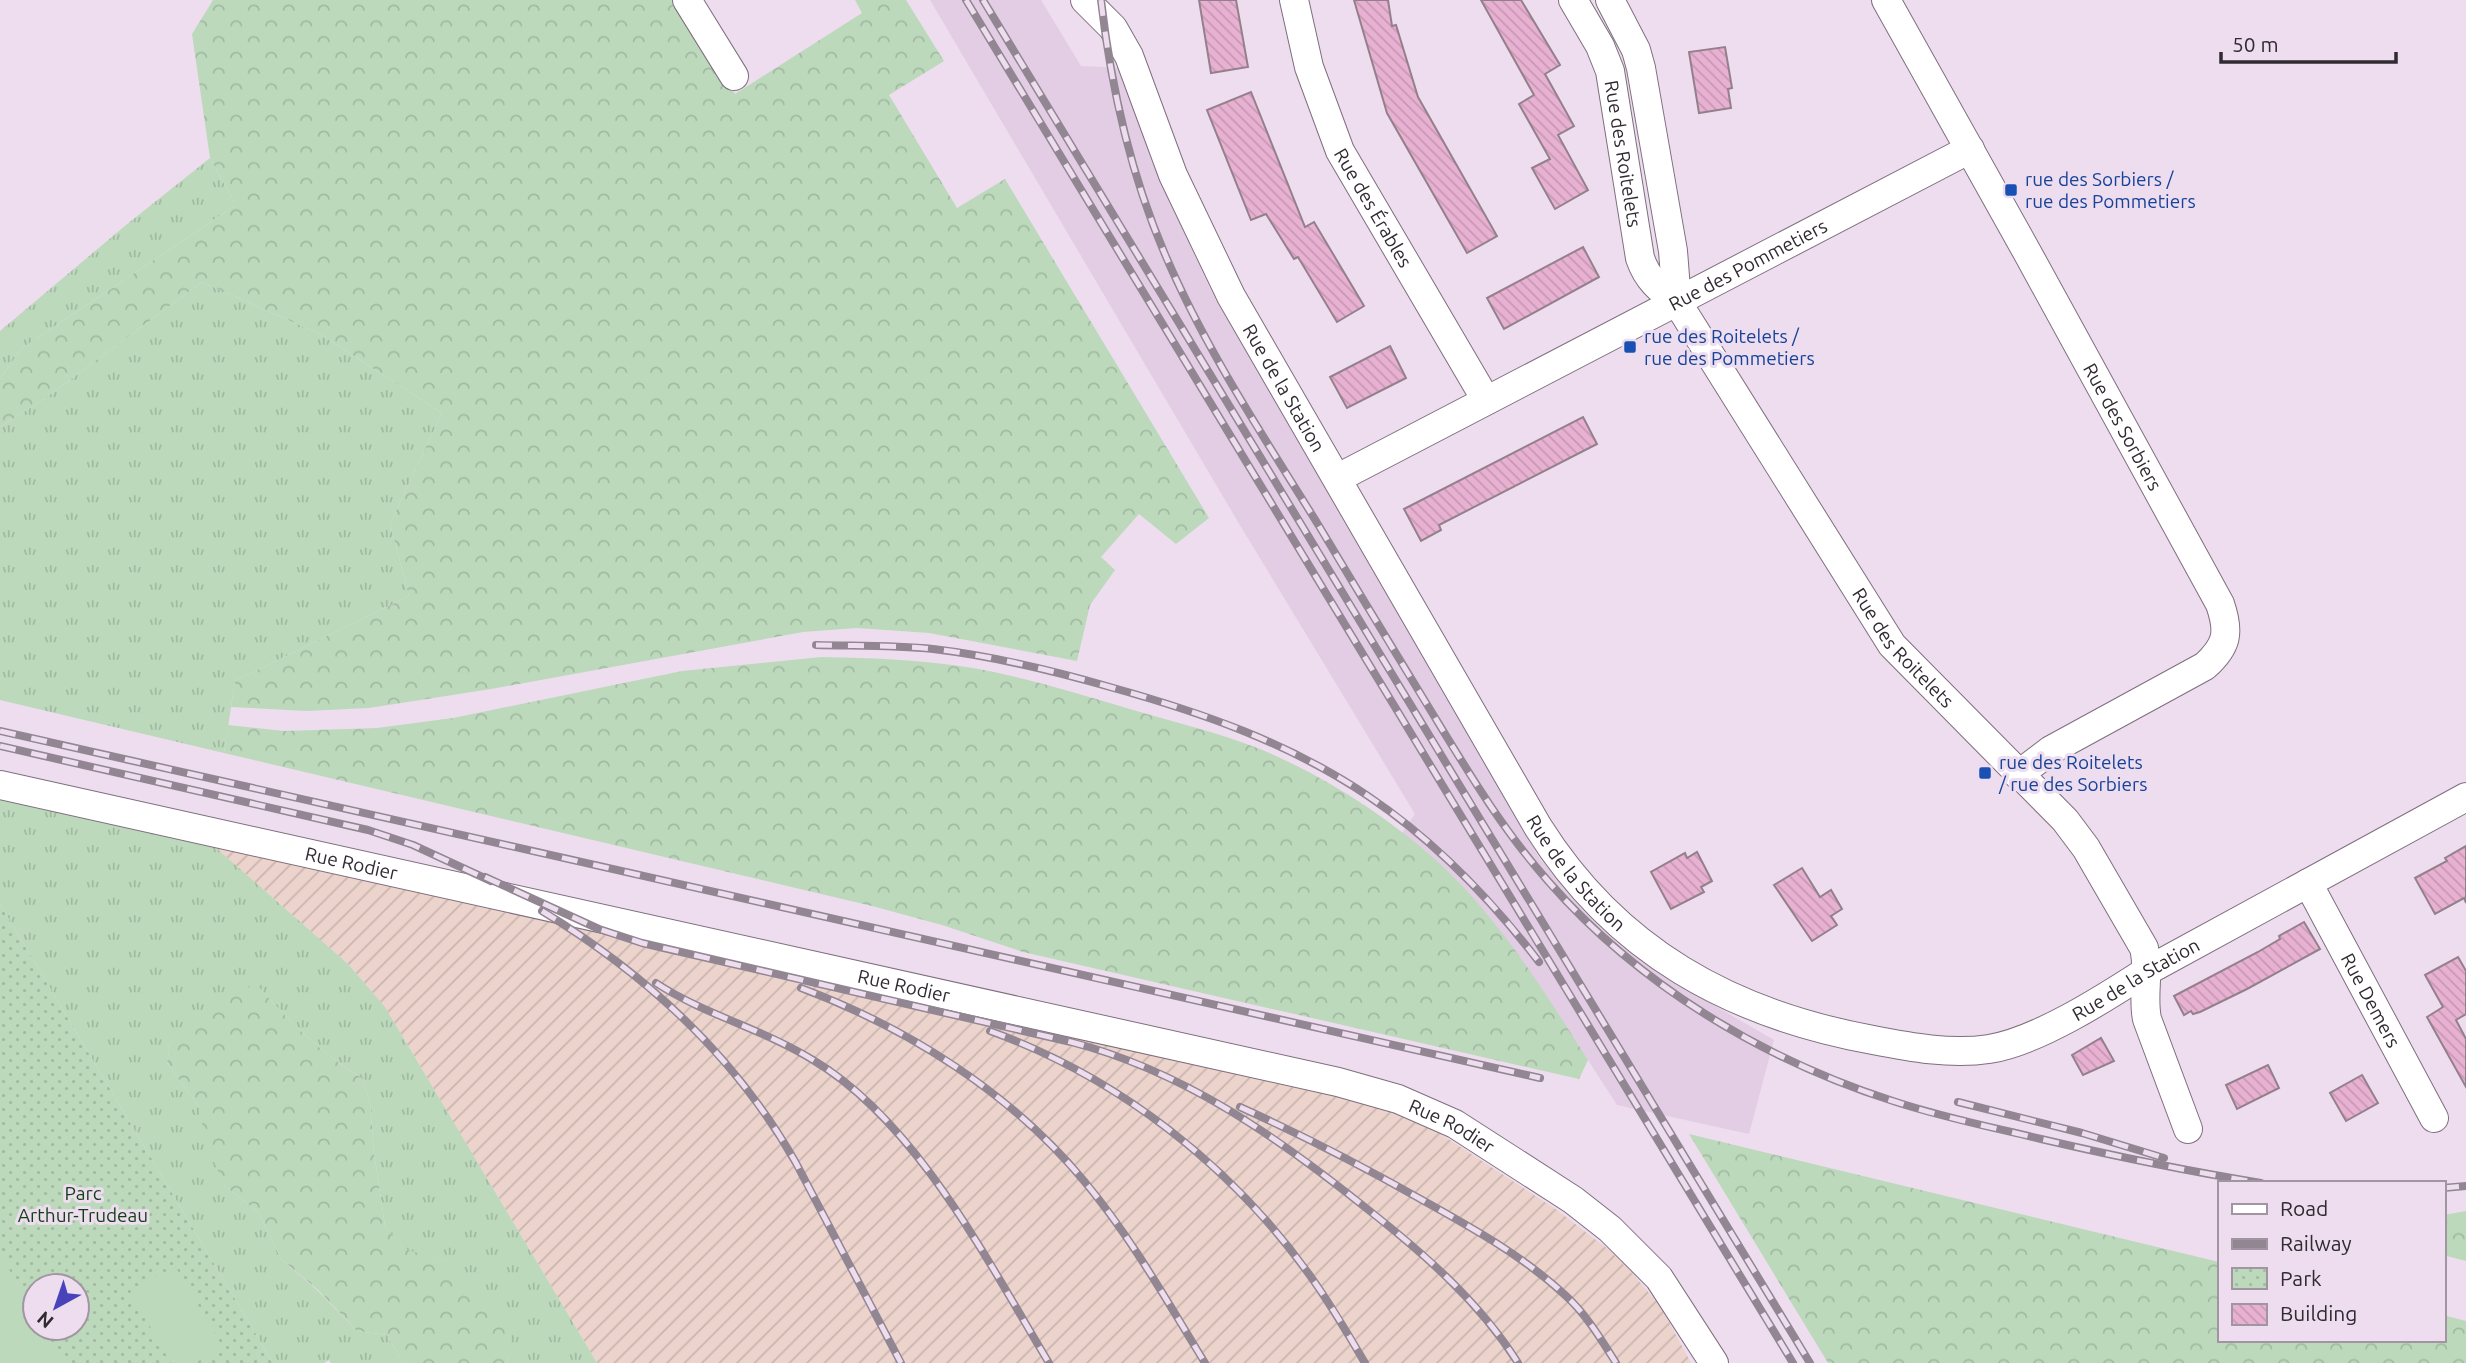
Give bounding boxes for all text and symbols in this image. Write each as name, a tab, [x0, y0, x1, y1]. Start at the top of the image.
scale bar	[2221, 21, 2396, 65]
text: 50 m	[2232, 32, 2279, 56]
street label: Rue des Roitelets	[1601, 79, 1646, 229]
street label: Rue des Érables	[1330, 144, 1417, 271]
place label: rue des Sorbiers / rue des Pommetiers	[2025, 168, 2196, 212]
marker: rue des Sorbiers / rue des Pommetiers	[2003, 182, 2019, 198]
street label: Rue des Pommetiers	[1665, 214, 1831, 315]
street label: Rue de la Station	[1239, 320, 1330, 456]
place label: rue des Roitelets / rue des Pommetiers	[1644, 325, 1815, 369]
marker: rue des Roitelets / rue des Pommetiers	[1622, 339, 1638, 355]
street label: Rue des Sorbiers	[2079, 359, 2167, 494]
street label: Rue des Roitelets	[1848, 584, 1958, 712]
place label: rue des Roitelets / rue des Sorbiers	[1998, 751, 2147, 795]
marker: rue des Roitelets / rue des Sorbiers	[1977, 765, 1993, 781]
street label: Rue de la Station	[1522, 811, 1630, 935]
street label: Rue Rodier	[303, 842, 400, 884]
street label: Rue de la Station	[2068, 934, 2203, 1025]
street label: Rue Demers	[2337, 949, 2405, 1051]
street label: Rue Rodier	[856, 965, 952, 1007]
street label: Rue Rodier	[1406, 1094, 1499, 1158]
legend	[2218, 1181, 2445, 1342]
park label: Parc Arthur-Trudeau	[18, 1182, 148, 1226]
text: Road	[2280, 1196, 2328, 1220]
text: Railway	[2280, 1231, 2352, 1255]
text: Park	[2280, 1266, 2322, 1290]
north arrow	[21, 1272, 91, 1342]
text: Building	[2280, 1301, 2357, 1325]
text: N	[33, 1307, 58, 1333]

